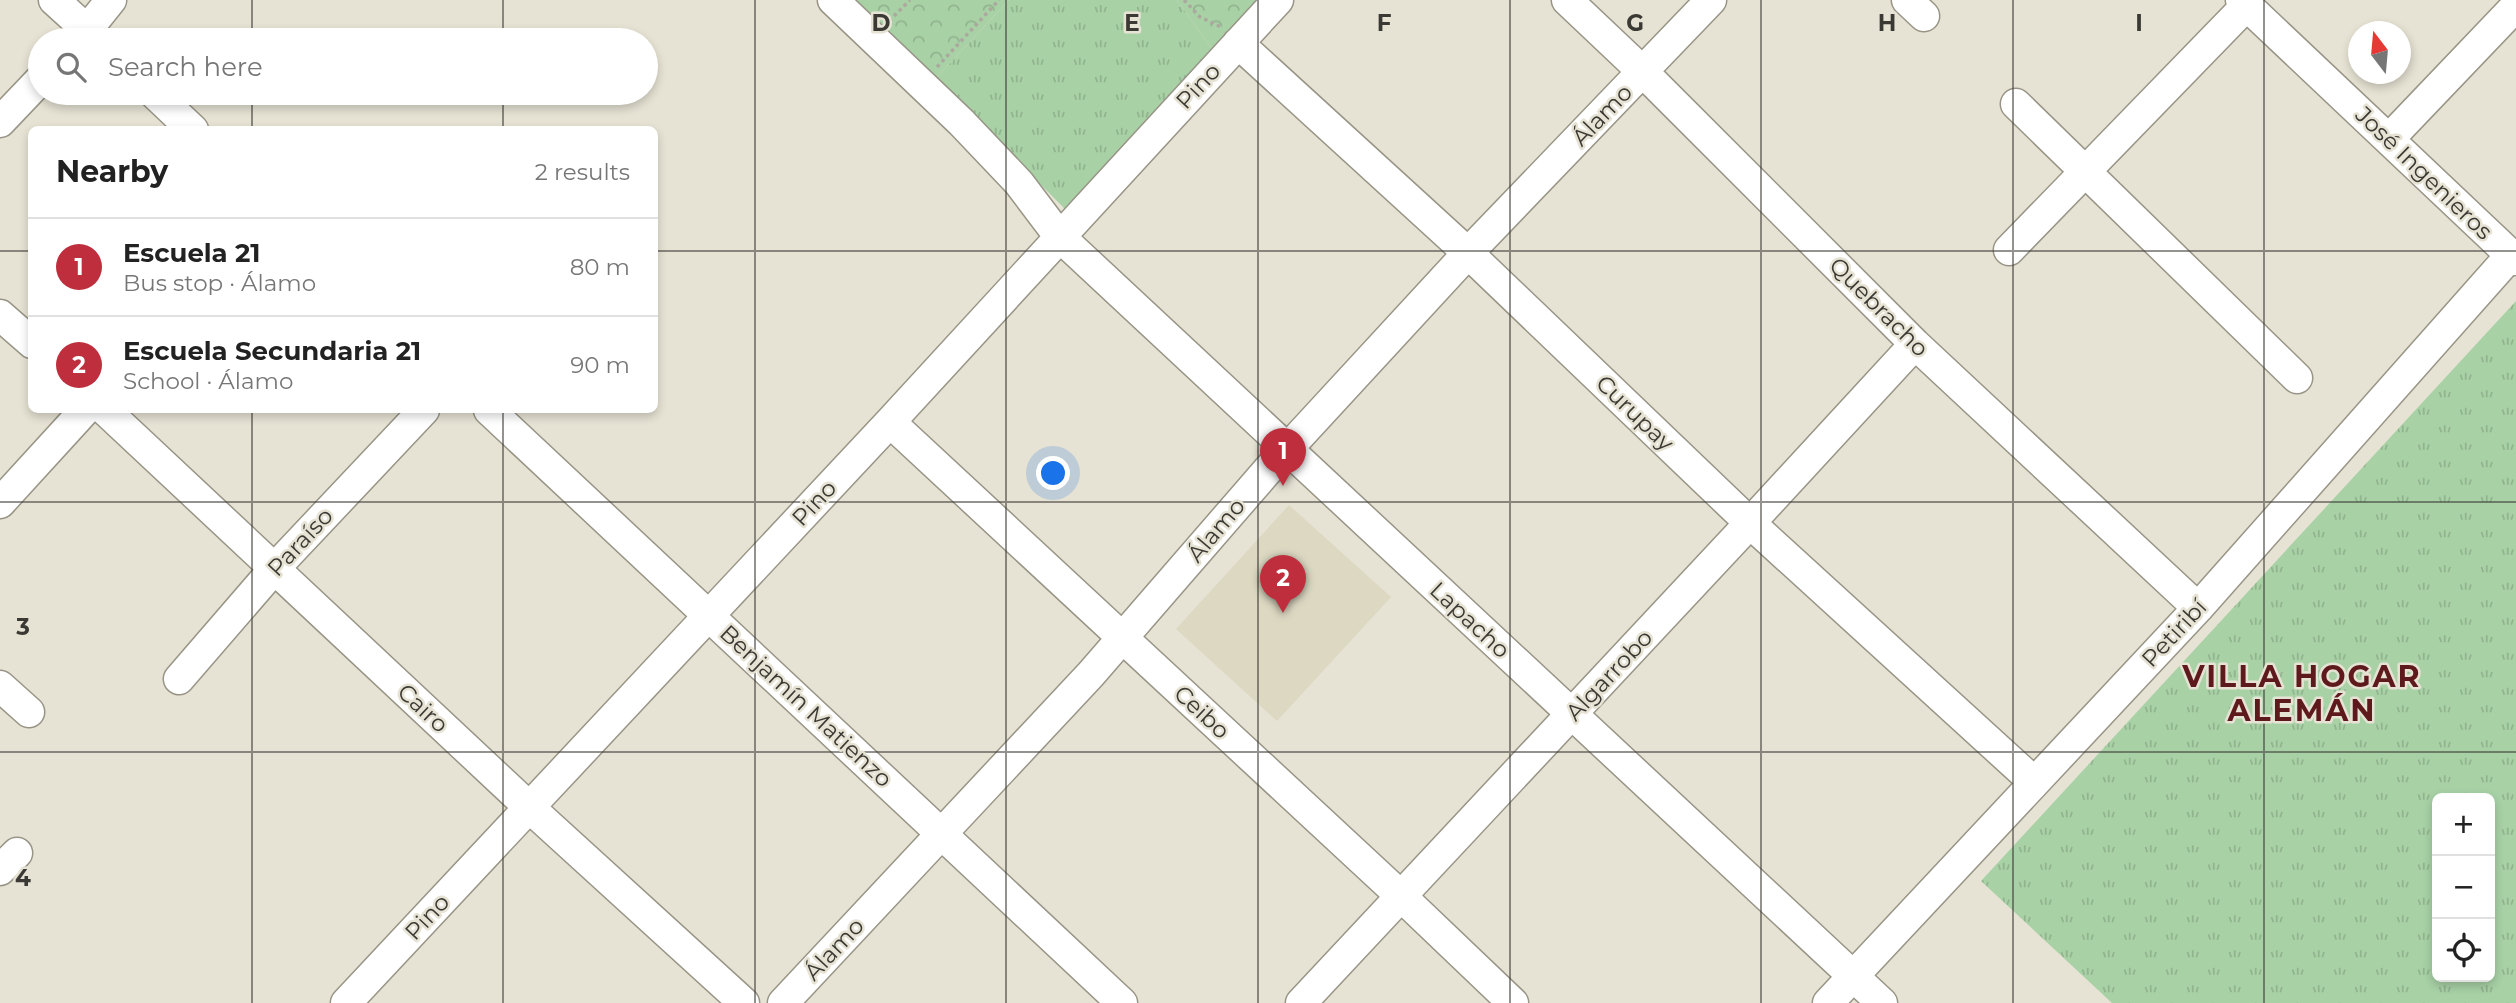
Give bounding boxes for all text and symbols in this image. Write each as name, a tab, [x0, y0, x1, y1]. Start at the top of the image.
text: D	[872, 9, 891, 37]
text: E	[1124, 9, 1140, 37]
text: F	[1377, 9, 1392, 37]
text: G	[1626, 9, 1644, 37]
text: H	[1878, 9, 1896, 37]
text: I	[2135, 9, 2143, 37]
north arrow	[2348, 21, 2411, 84]
search box	[28, 28, 658, 105]
icon: search	[52, 48, 90, 86]
text: Search here	[108, 51, 263, 83]
street label: Pino	[1170, 57, 1226, 115]
street label: Álamo	[1566, 78, 1638, 152]
street label: José Ingenieros	[2349, 100, 2498, 245]
text: Nearby	[56, 153, 168, 190]
text: 2 results	[535, 158, 630, 186]
text: Escuela 21	[123, 237, 261, 269]
street label: Quebracho	[1824, 252, 1934, 362]
text: 1	[74, 253, 84, 281]
text: 80 m	[570, 253, 630, 281]
text: Bus stop · Álamo	[123, 269, 316, 297]
text: Escuela Secundaria 21	[123, 335, 421, 367]
text: 2	[72, 351, 86, 379]
text: 90 m	[570, 351, 630, 379]
text: School · Álamo	[123, 367, 293, 395]
street label: Curupay	[1590, 369, 1680, 457]
pin: 1	[1260, 428, 1306, 486]
your location	[1036, 456, 1070, 490]
street label: Pino	[786, 474, 842, 532]
street label: Álamo	[1181, 492, 1251, 568]
street label: Paraíso	[261, 502, 339, 582]
pin: 2	[1260, 555, 1306, 613]
street label: Lapacho	[1424, 576, 1516, 664]
street label: Petiribí	[2136, 593, 2213, 673]
text: 3	[15, 613, 30, 641]
street label: Benjamín Matienzo	[714, 619, 898, 793]
street label: Algarrobo	[1560, 624, 1658, 726]
district label: VILLA HOGAR ALEMÁN	[2181, 658, 2422, 729]
street label: Cairo	[392, 678, 454, 738]
street label: Ceibo	[1168, 679, 1236, 745]
map controls	[2432, 793, 2495, 982]
button: +	[2432, 793, 2495, 856]
button: −	[2432, 856, 2495, 919]
text: 4	[15, 864, 31, 892]
street label: Pino	[399, 888, 455, 946]
street label: Álamo	[798, 912, 870, 986]
button: locate	[2432, 919, 2495, 982]

